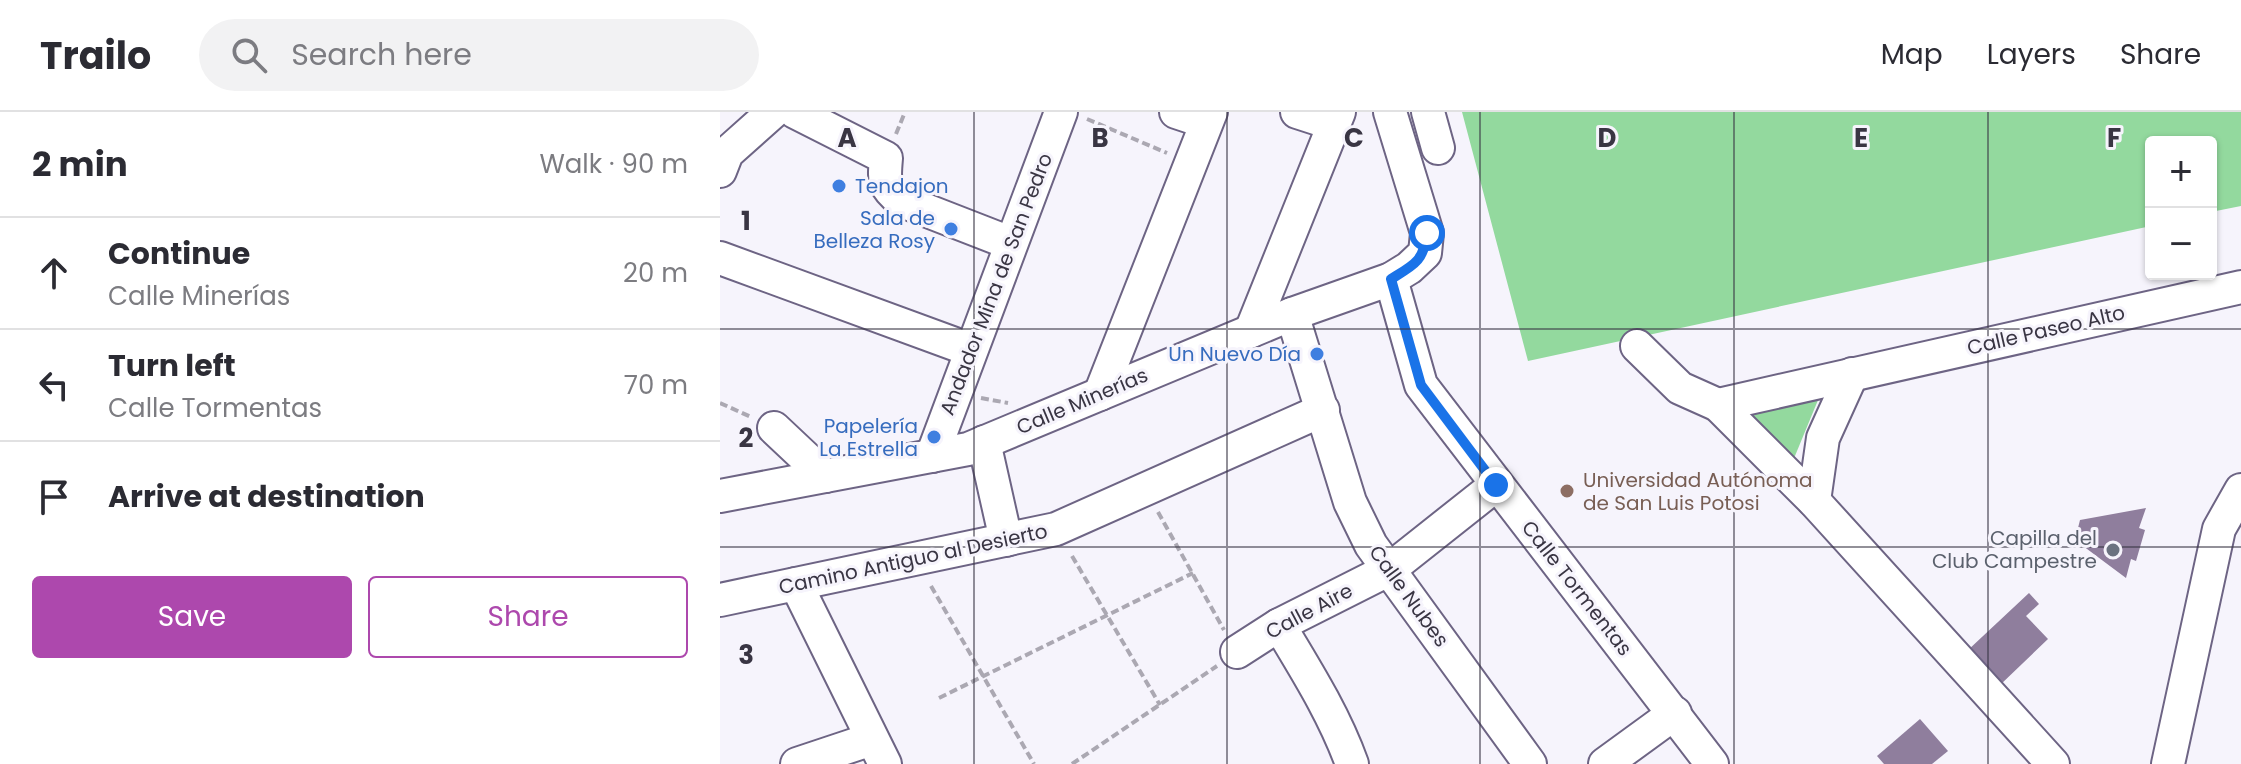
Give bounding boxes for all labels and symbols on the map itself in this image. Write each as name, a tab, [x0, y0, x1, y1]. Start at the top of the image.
text: A	[837, 120, 857, 156]
text: B	[1091, 120, 1109, 156]
text: C	[1344, 120, 1364, 156]
text: D	[1598, 120, 1617, 156]
text: E	[1854, 120, 1868, 156]
text: F	[2107, 120, 2121, 156]
street label: Andador Mina de San Pedro	[933, 149, 1059, 419]
place label: Tendajon	[855, 172, 949, 200]
marker: Tendajon	[830, 177, 848, 195]
text: 1	[741, 203, 751, 239]
place label: Sala de Belleza Rosy	[813, 204, 935, 255]
route start	[1409, 215, 1445, 251]
marker: Sala de Belleza Rosy	[942, 220, 960, 238]
street label: Calle Paseo Alto	[1964, 298, 2128, 362]
place label: Un Nuevo Día	[1168, 340, 1301, 368]
marker: Un Nuevo Día	[1308, 345, 1326, 363]
street label: Calle Minerías	[1012, 361, 1152, 441]
place label: Papelería La Estrella	[819, 412, 918, 463]
text: 2	[739, 420, 754, 456]
marker: Papelería La Estrella	[925, 428, 943, 446]
place label: Universidad Autónoma de San Luis Potosi	[1583, 466, 1813, 517]
route end	[1478, 467, 1514, 503]
marker: Universidad Autónoma de San Luis Potosi	[1558, 482, 1576, 500]
street label: Calle Tormentas	[1515, 514, 1639, 662]
street label: Camino Antiguo al Desierto	[776, 517, 1050, 601]
place label: Capilla del Club Campestre	[1932, 524, 2097, 575]
street label: Calle Nubes	[1362, 539, 1456, 653]
marker: Capilla del Club Campestre	[2104, 541, 2122, 559]
street label: Calle Aire	[1261, 576, 1357, 646]
text: 3	[738, 637, 754, 673]

